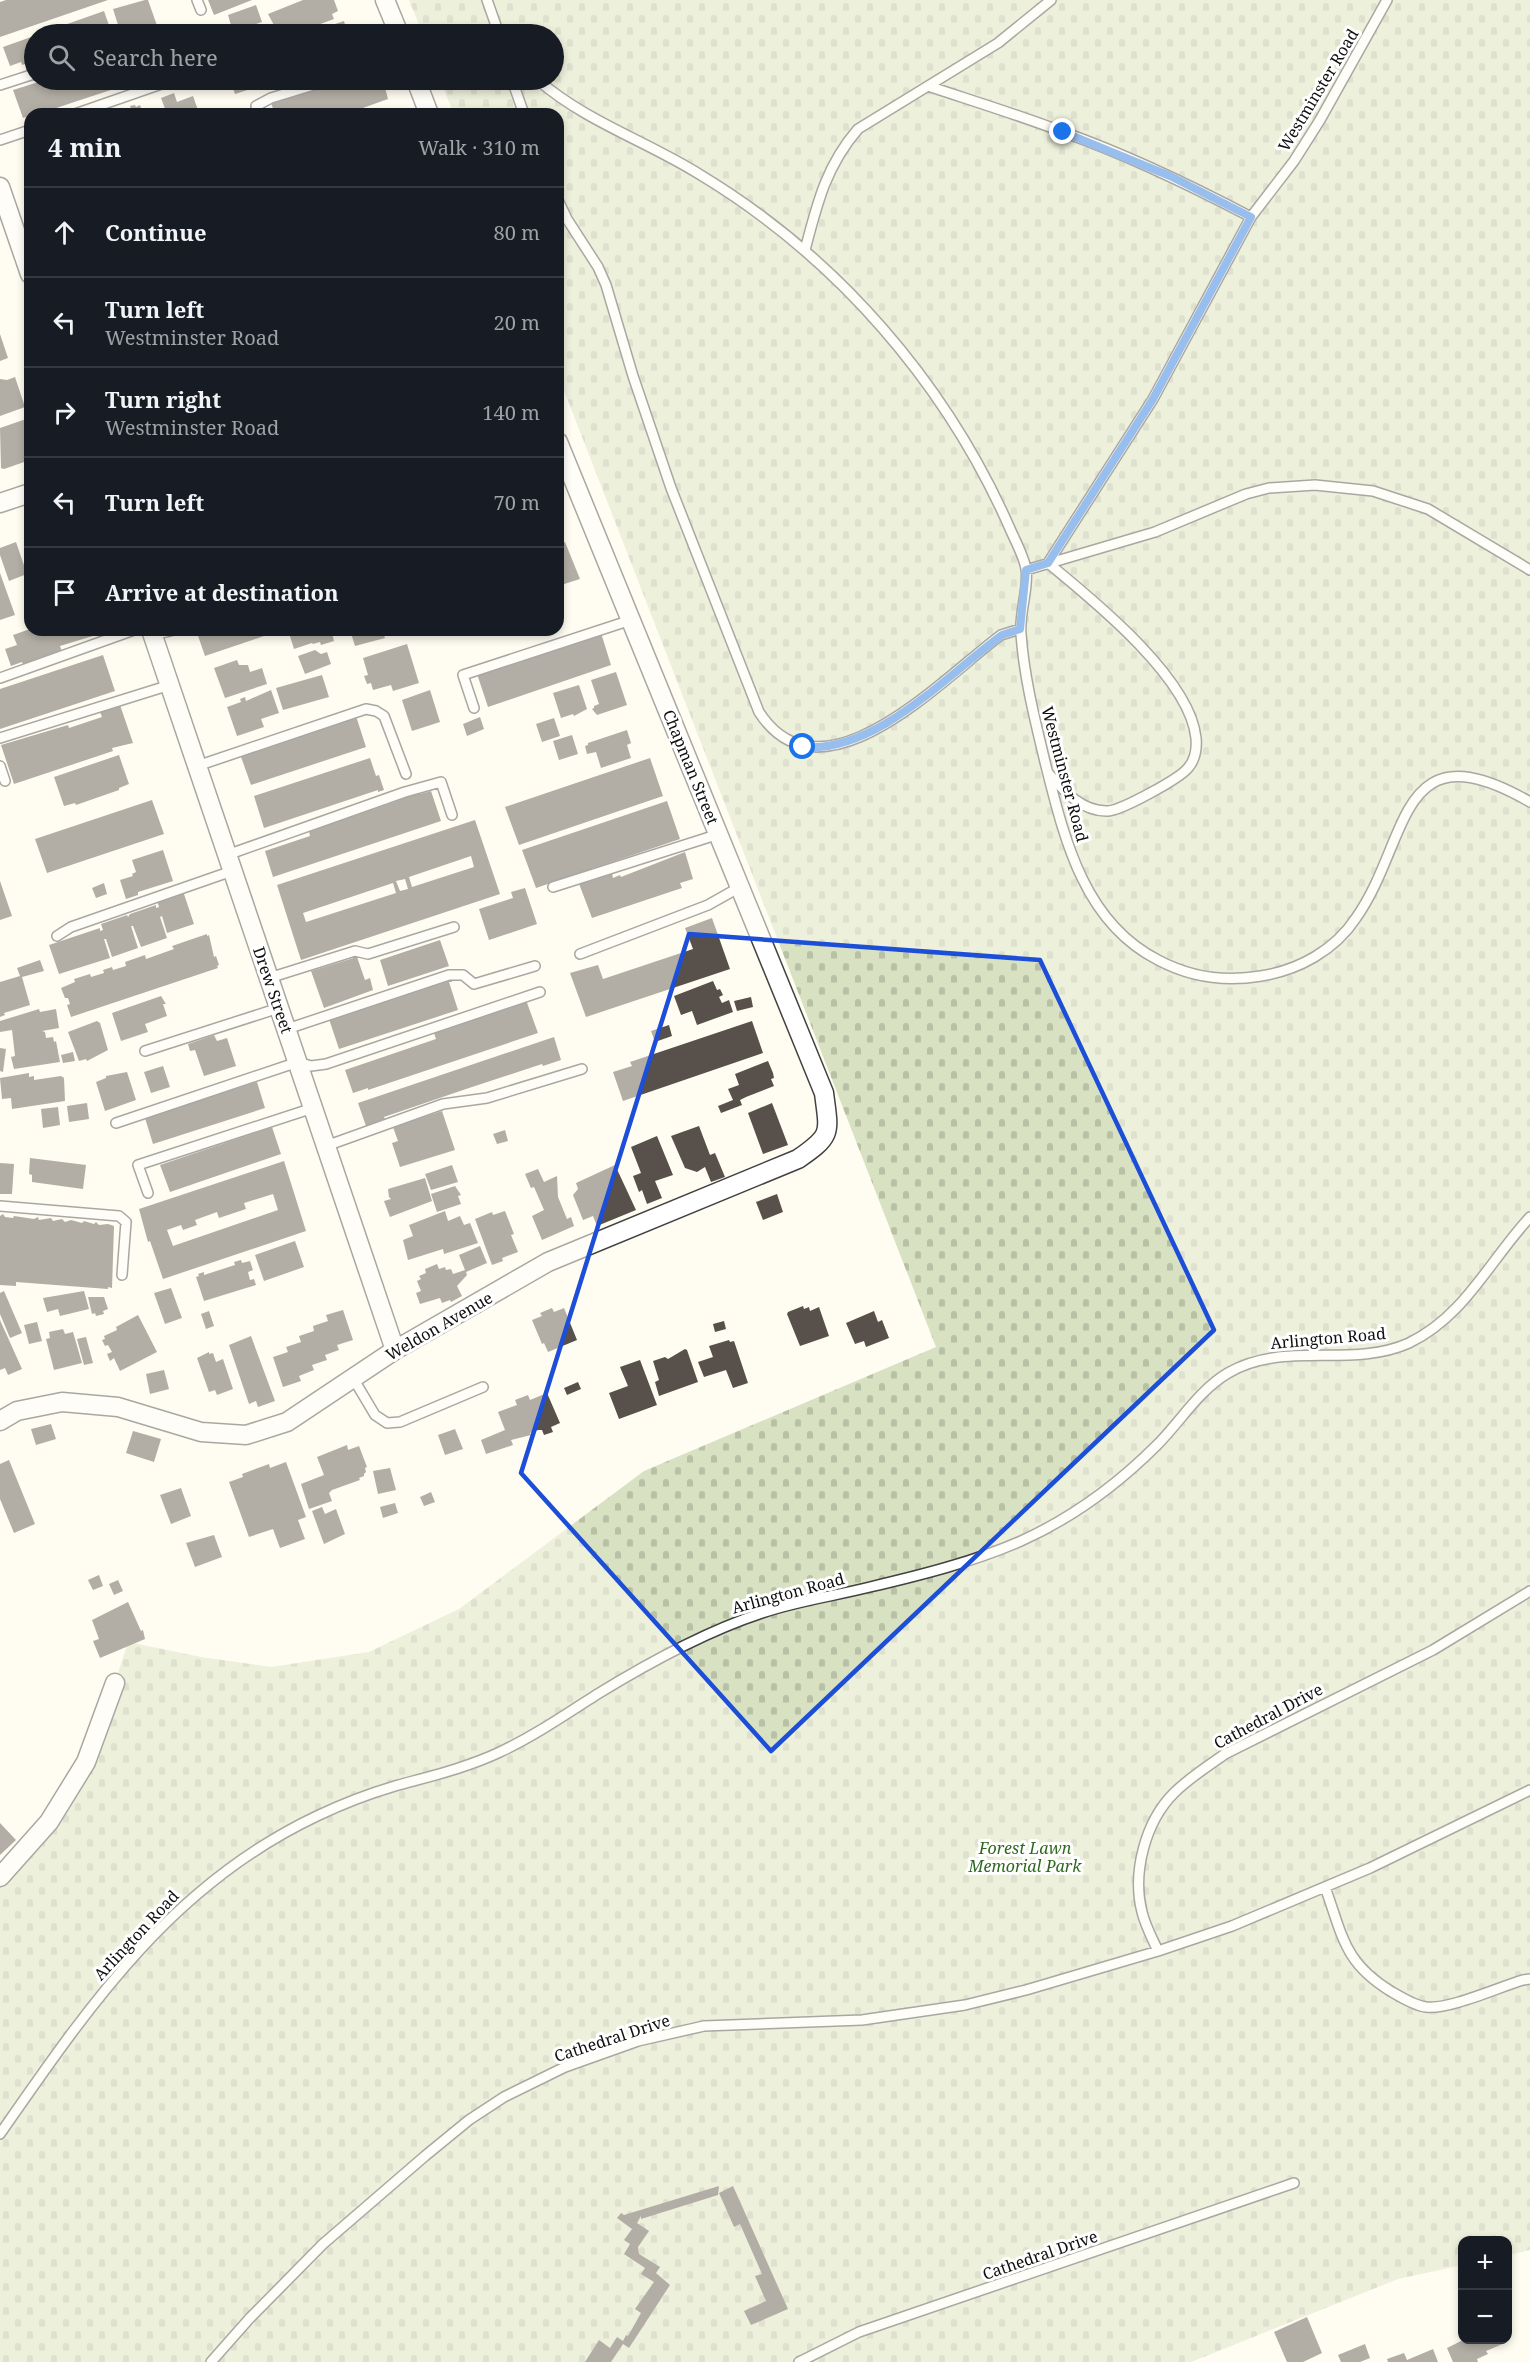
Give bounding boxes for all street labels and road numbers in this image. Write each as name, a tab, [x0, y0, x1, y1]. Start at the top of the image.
street label: Westminster Road	[1273, 24, 1363, 155]
street label: Westminster Road	[1036, 704, 1094, 844]
street label: Chapman Street	[658, 706, 724, 828]
street label: Drew Street	[248, 944, 298, 1037]
street label: Weldon Avenue	[382, 1286, 496, 1366]
street label: Arlington Road	[1269, 1322, 1387, 1354]
street label: Arlington Road	[729, 1567, 847, 1619]
street label: Cathedral Drive	[1210, 1678, 1326, 1754]
street label: Arlington Road	[88, 1885, 184, 1985]
street label: Cathedral Drive	[551, 2009, 673, 2067]
street label: Cathedral Drive	[979, 2225, 1101, 2285]

